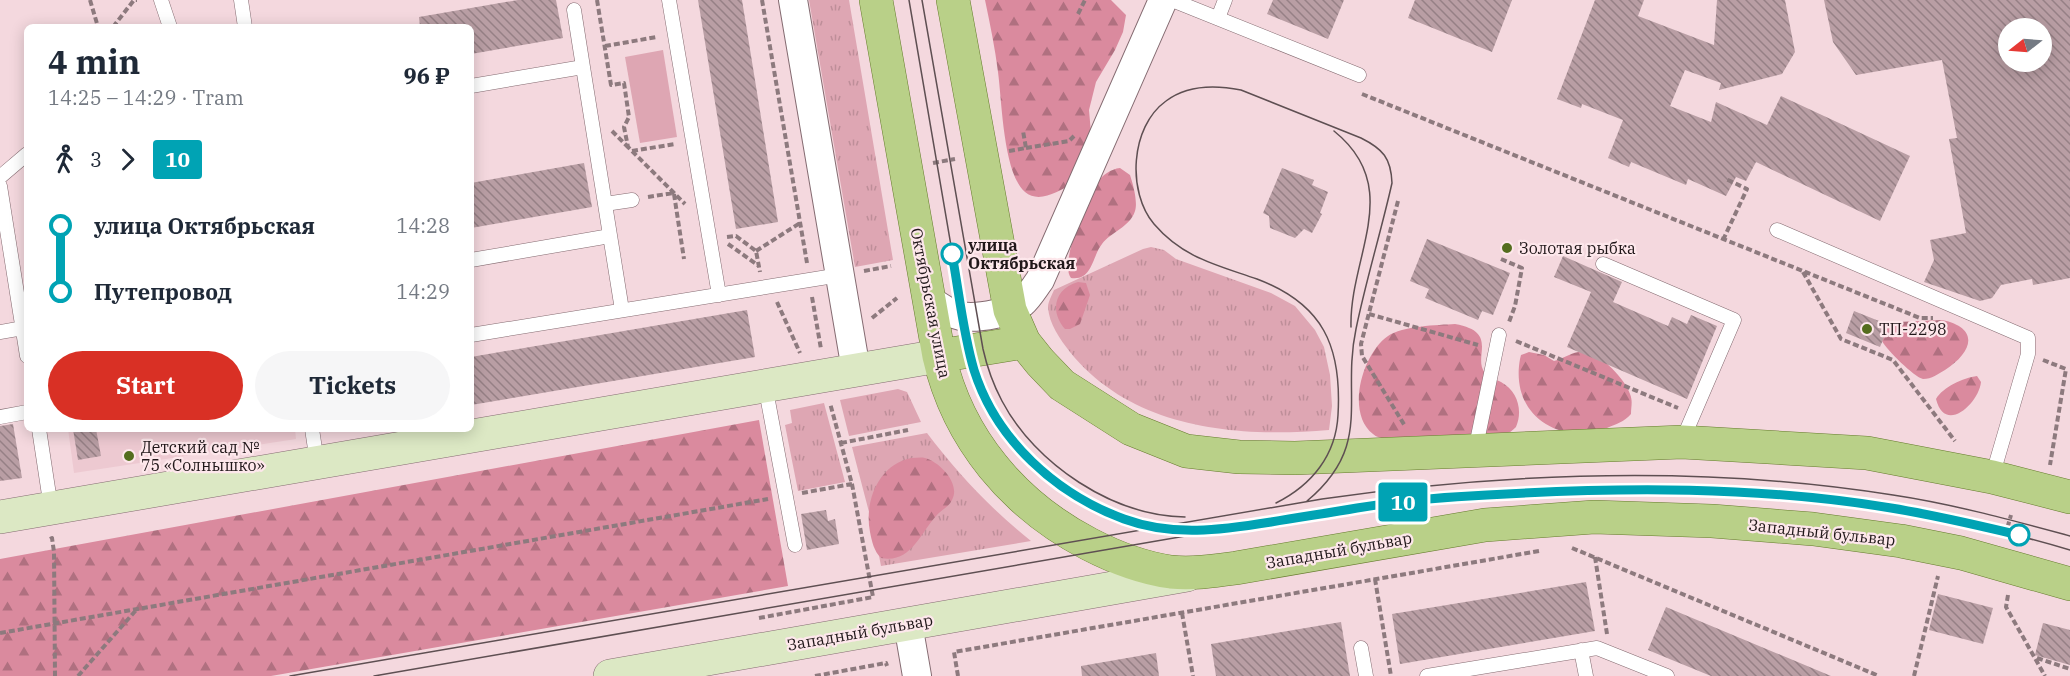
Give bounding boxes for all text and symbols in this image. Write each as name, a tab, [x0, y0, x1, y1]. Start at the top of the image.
north arrow	[1998, 18, 2052, 72]
map controls	[1998, 18, 2052, 72]
text: 4 min	[48, 40, 140, 83]
text: 96 ₽	[403, 61, 450, 90]
text: 14:25 – 14:29 · Tram	[48, 84, 244, 111]
icon: walk	[48, 143, 81, 176]
icon: forward	[111, 143, 144, 176]
text: 10	[165, 145, 190, 173]
text: 3	[90, 146, 102, 173]
text: улица Октябрьская	[94, 211, 315, 240]
text: 14:28	[396, 212, 450, 239]
street label: Октябрьская улица	[907, 226, 955, 380]
place label: улица Октябрьская	[967, 235, 1076, 273]
place label: Золотая рыбка	[1519, 238, 1636, 258]
marker: Золотая рыбка	[1500, 241, 1514, 255]
marker: улица Октябрьская	[941, 243, 963, 265]
text: Путепровод	[94, 277, 232, 306]
text: 14:29	[396, 278, 450, 305]
place label: ТП-2298	[1879, 319, 1947, 339]
marker: ТП-2298	[1860, 322, 1874, 336]
button: Start	[48, 351, 243, 420]
button: Tickets	[255, 351, 450, 420]
place label: Детский сад № 75 «Солнышко»	[141, 437, 265, 475]
marker: Детский сад № 75 «Солнышко»	[122, 449, 136, 463]
line badge: 10	[1376, 482, 1430, 522]
text: 10	[1390, 488, 1416, 516]
street label: Западный бульвар	[1748, 514, 1897, 550]
unlabelled marker	[2008, 524, 2030, 546]
street label: Западный бульвар	[1265, 527, 1414, 573]
street label: Западный бульвар	[786, 609, 935, 655]

